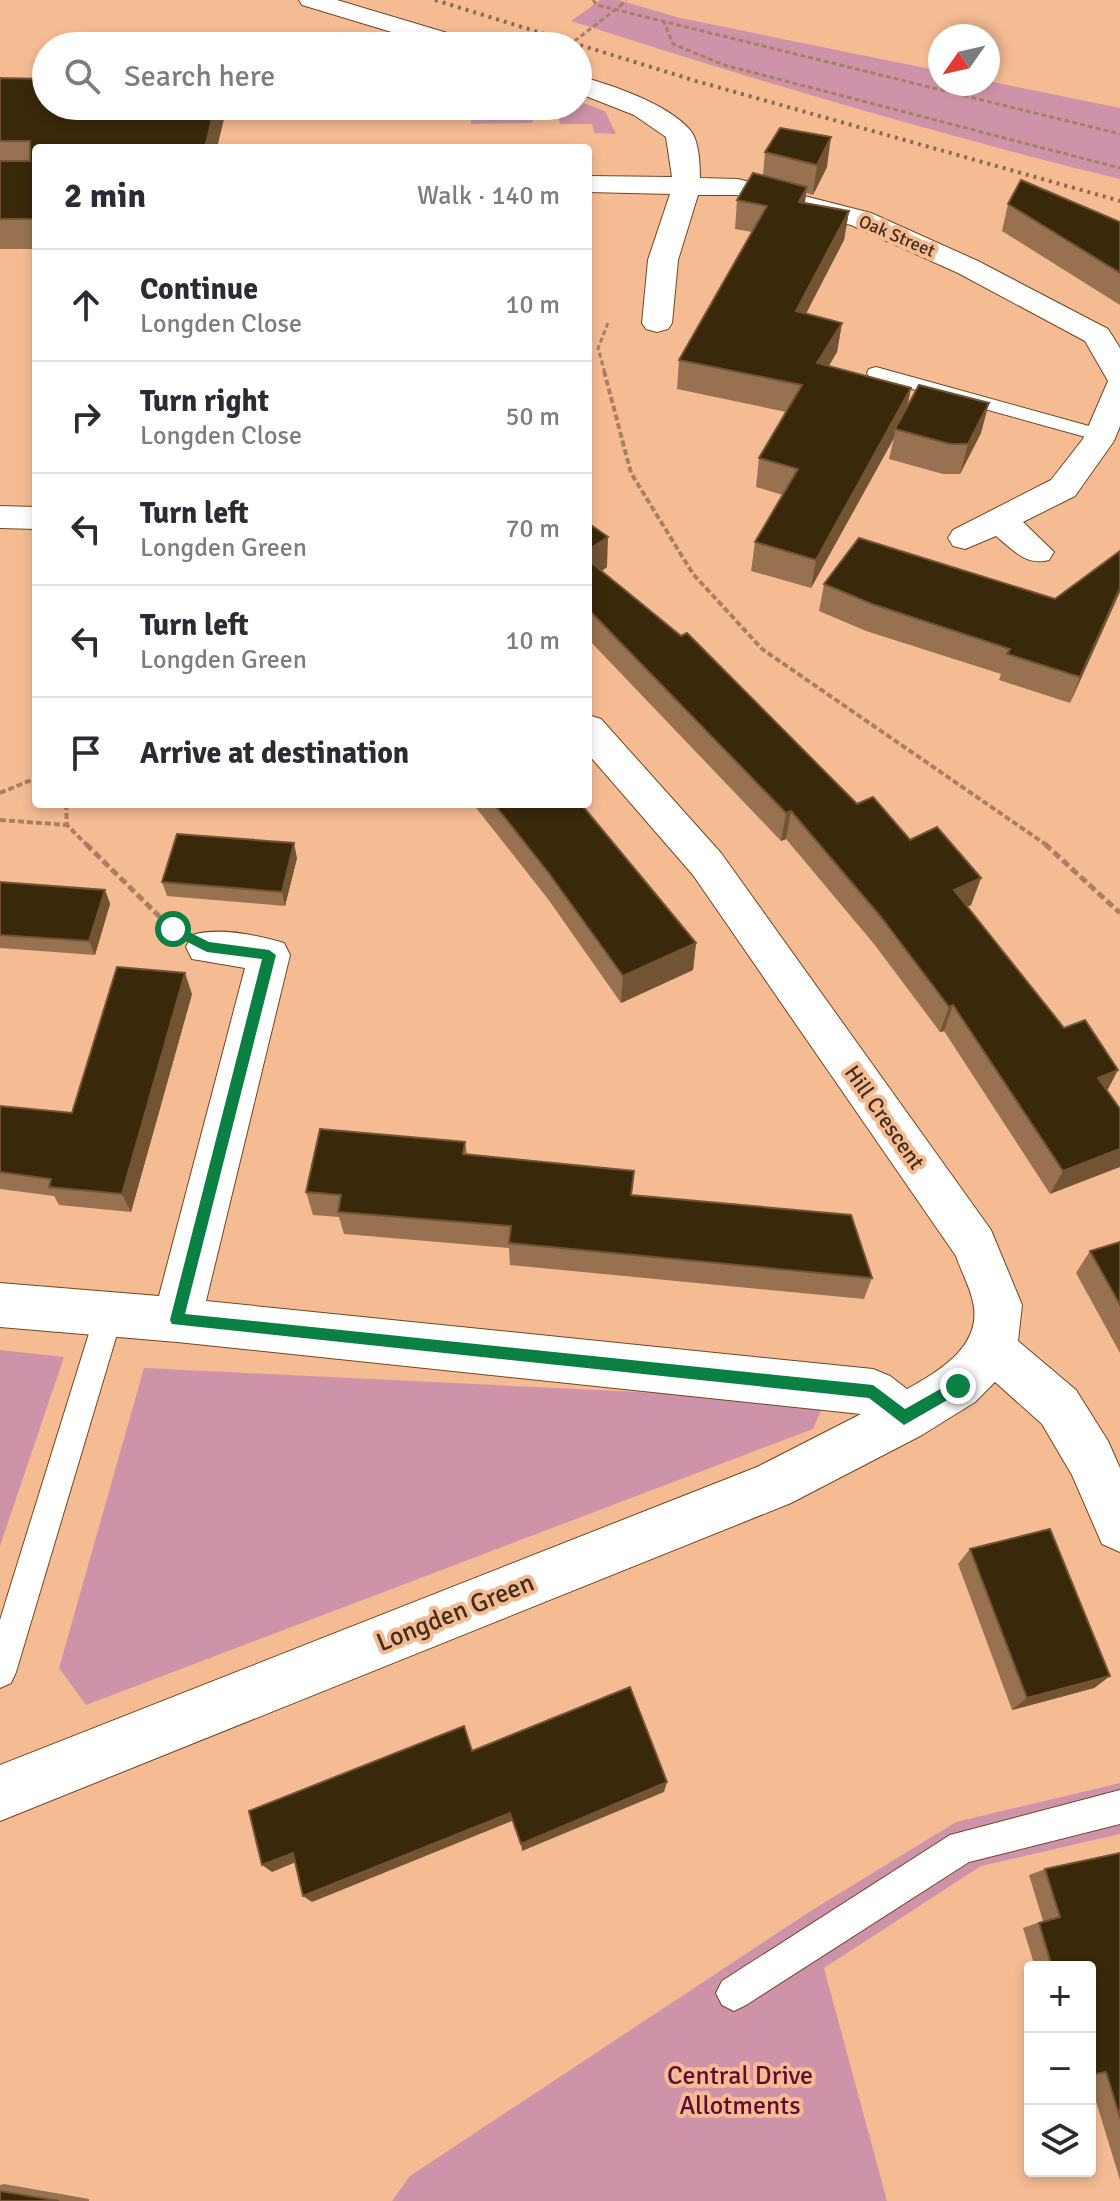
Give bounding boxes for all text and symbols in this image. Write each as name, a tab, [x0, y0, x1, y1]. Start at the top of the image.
north arrow	[928, 24, 1000, 96]
search box	[32, 32, 592, 120]
icon: search	[60, 54, 104, 98]
text: Search here	[124, 58, 275, 95]
text: 2 min	[64, 175, 146, 217]
text: Walk · 140 m	[417, 180, 560, 212]
street label: Oak Street	[856, 210, 938, 262]
text: Continue	[140, 271, 258, 308]
icon: ahead	[64, 283, 108, 327]
text: 10 m	[505, 289, 560, 321]
text: Longden Close	[140, 308, 302, 340]
text: Turn right	[140, 383, 269, 420]
icon: right	[64, 395, 108, 439]
text: 50 m	[505, 401, 560, 433]
text: Longden Close	[140, 420, 302, 452]
text: Turn left	[140, 495, 249, 532]
icon: left	[64, 507, 108, 551]
text: 70 m	[505, 513, 560, 545]
text: Longden Green	[140, 532, 307, 564]
text: Turn left	[140, 607, 249, 644]
icon: left	[64, 619, 108, 663]
text: 10 m	[505, 625, 560, 657]
text: Longden Green	[140, 644, 307, 676]
icon: arrive	[64, 731, 108, 775]
text: Arrive at destination	[140, 735, 409, 772]
route start	[155, 911, 191, 947]
street label: Hill Crescent	[839, 1060, 930, 1175]
route end	[940, 1368, 976, 1404]
street label: Longden Green	[372, 1567, 539, 1659]
map controls	[1024, 1961, 1096, 2177]
button: +	[1024, 1961, 1096, 2033]
button: −	[1024, 2033, 1096, 2105]
park label: Central Drive Allotments	[667, 2060, 813, 2122]
button: layers	[1024, 2105, 1096, 2177]

